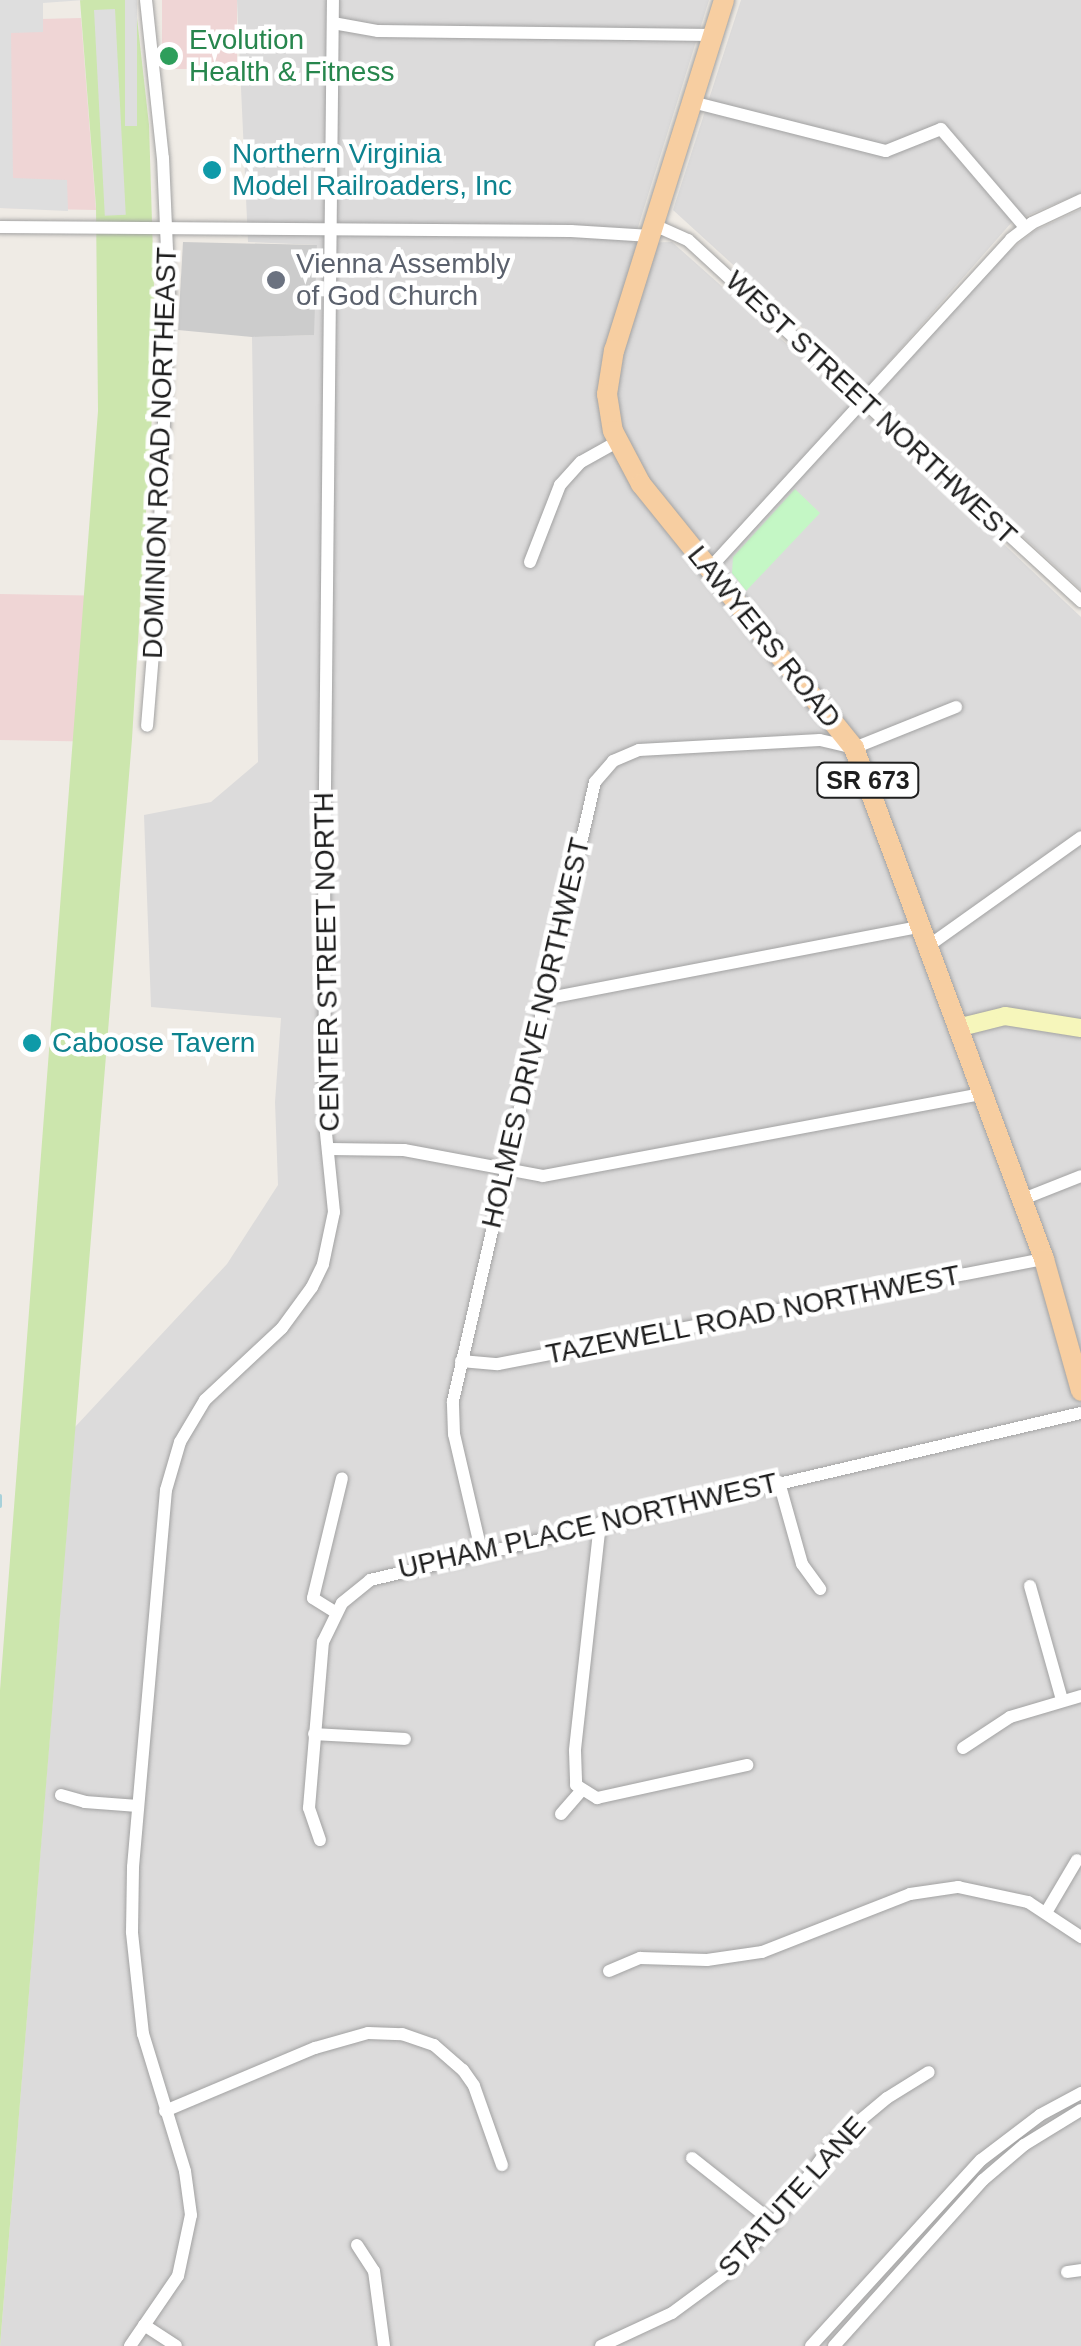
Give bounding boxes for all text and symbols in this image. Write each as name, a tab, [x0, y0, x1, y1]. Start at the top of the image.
place label: Evolution Health & Fitness	[189, 23, 394, 89]
marker: Evolution Health & Fitness	[158, 45, 180, 67]
place label: Northern Virginia Model Railroaders, Inc	[232, 137, 512, 203]
marker: Northern Virginia Model Railroaders, Inc	[201, 159, 223, 181]
street label: DOMINION ROAD NORTHEAST	[136, 247, 184, 659]
place label: Vienna Assembly of God Church	[296, 247, 512, 313]
street label: WEST STREET NORTHWEST	[718, 264, 1024, 552]
marker: Vienna Assembly of God Church	[265, 269, 287, 291]
street label: LAWYERS ROAD	[680, 539, 848, 735]
road number: SR 673	[816, 760, 920, 800]
street label: CENTER STREET NORTH	[307, 792, 347, 1132]
street label: HOLMES DRIVE NORTHWEST	[475, 835, 597, 1231]
place label: Caboose Tavern	[52, 1026, 256, 1060]
marker: Caboose Tavern	[21, 1032, 43, 1054]
street label: TAZEWELL ROAD NORTHWEST	[543, 1258, 963, 1372]
street label: UPHAM PLACE NORTHWEST	[395, 1466, 781, 1586]
street label: STATUTE LANE	[711, 2110, 873, 2284]

